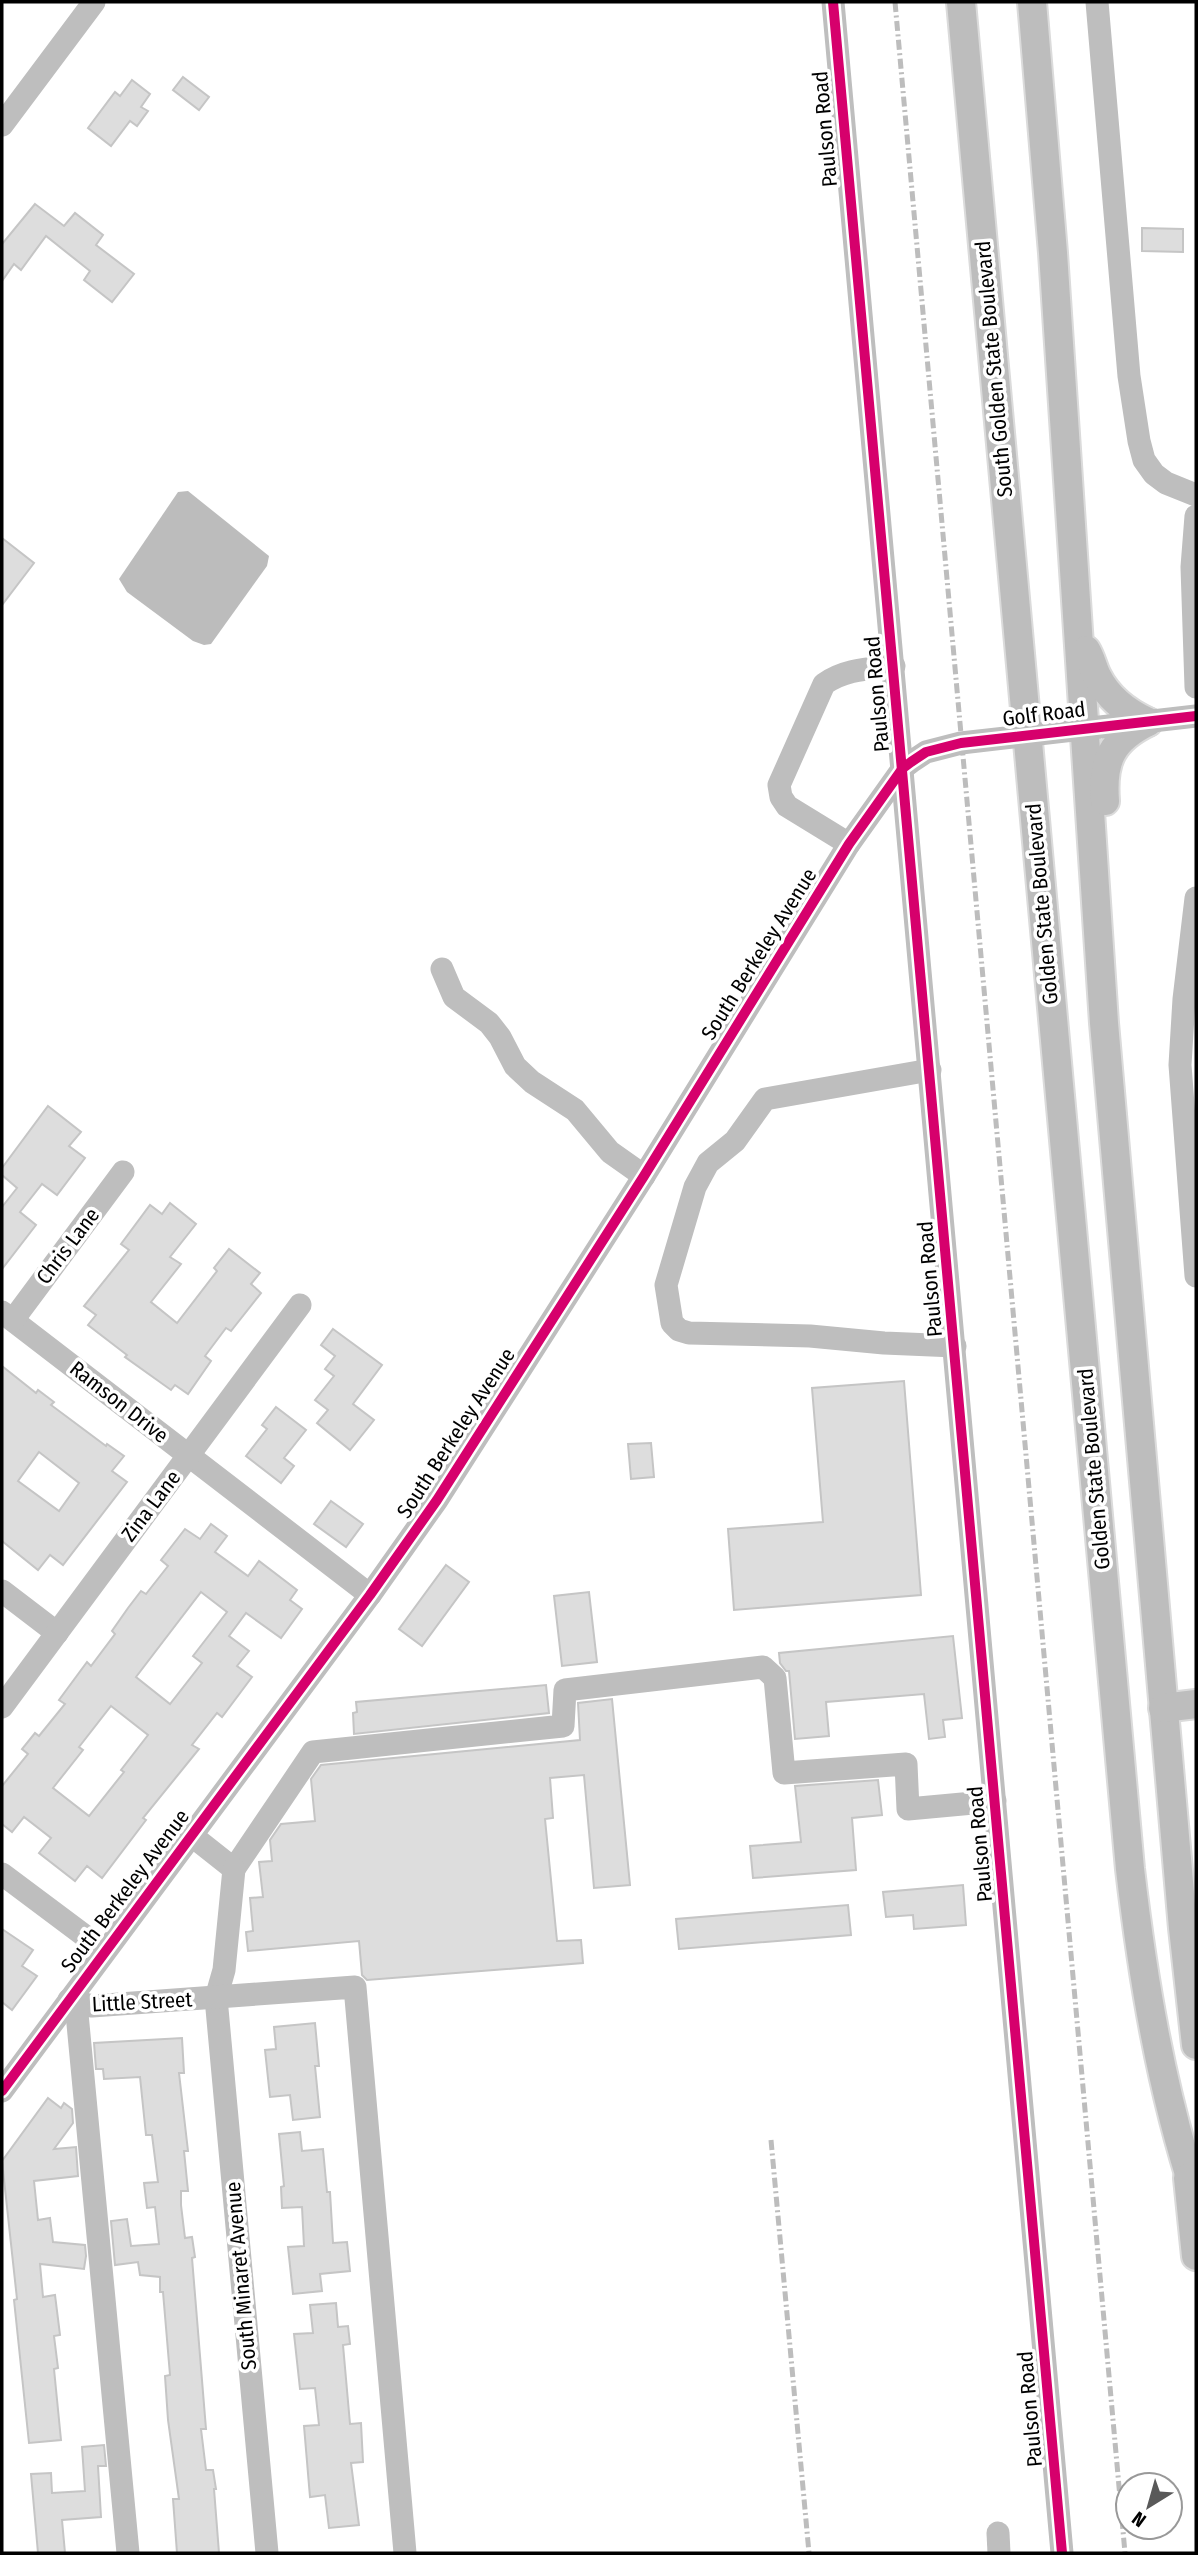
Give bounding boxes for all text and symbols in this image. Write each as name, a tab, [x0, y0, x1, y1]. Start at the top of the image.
street label: Paulson Road	[807, 70, 843, 188]
street label: South Golden State Boulevard	[970, 240, 1018, 498]
street label: Paulson Road	[859, 635, 895, 753]
street label: Golf Road	[1001, 696, 1087, 732]
street label: Golden State Boulevard	[1020, 802, 1064, 1006]
street label: South Berkeley Avenue	[696, 863, 822, 1045]
street label: Chris Lane	[31, 1203, 105, 1289]
street label: Paulson Road	[912, 1220, 948, 1338]
street label: South Berkeley Avenue	[391, 1343, 521, 1523]
street label: Ramson Drive	[64, 1355, 174, 1449]
street label: Golden State Boulevard	[1072, 1367, 1116, 1571]
street label: Zina Lane	[116, 1465, 186, 1547]
street label: Paulson Road	[962, 1785, 998, 1903]
street label: South Berkeley Avenue	[55, 1804, 195, 1978]
street label: Little Street	[91, 1986, 193, 2018]
street label: South Minaret Avenue	[220, 2181, 262, 2371]
street label: Paulson Road	[1012, 2350, 1048, 2468]
north arrow	[1114, 2471, 1184, 2541]
text: N	[1128, 2507, 1151, 2532]

